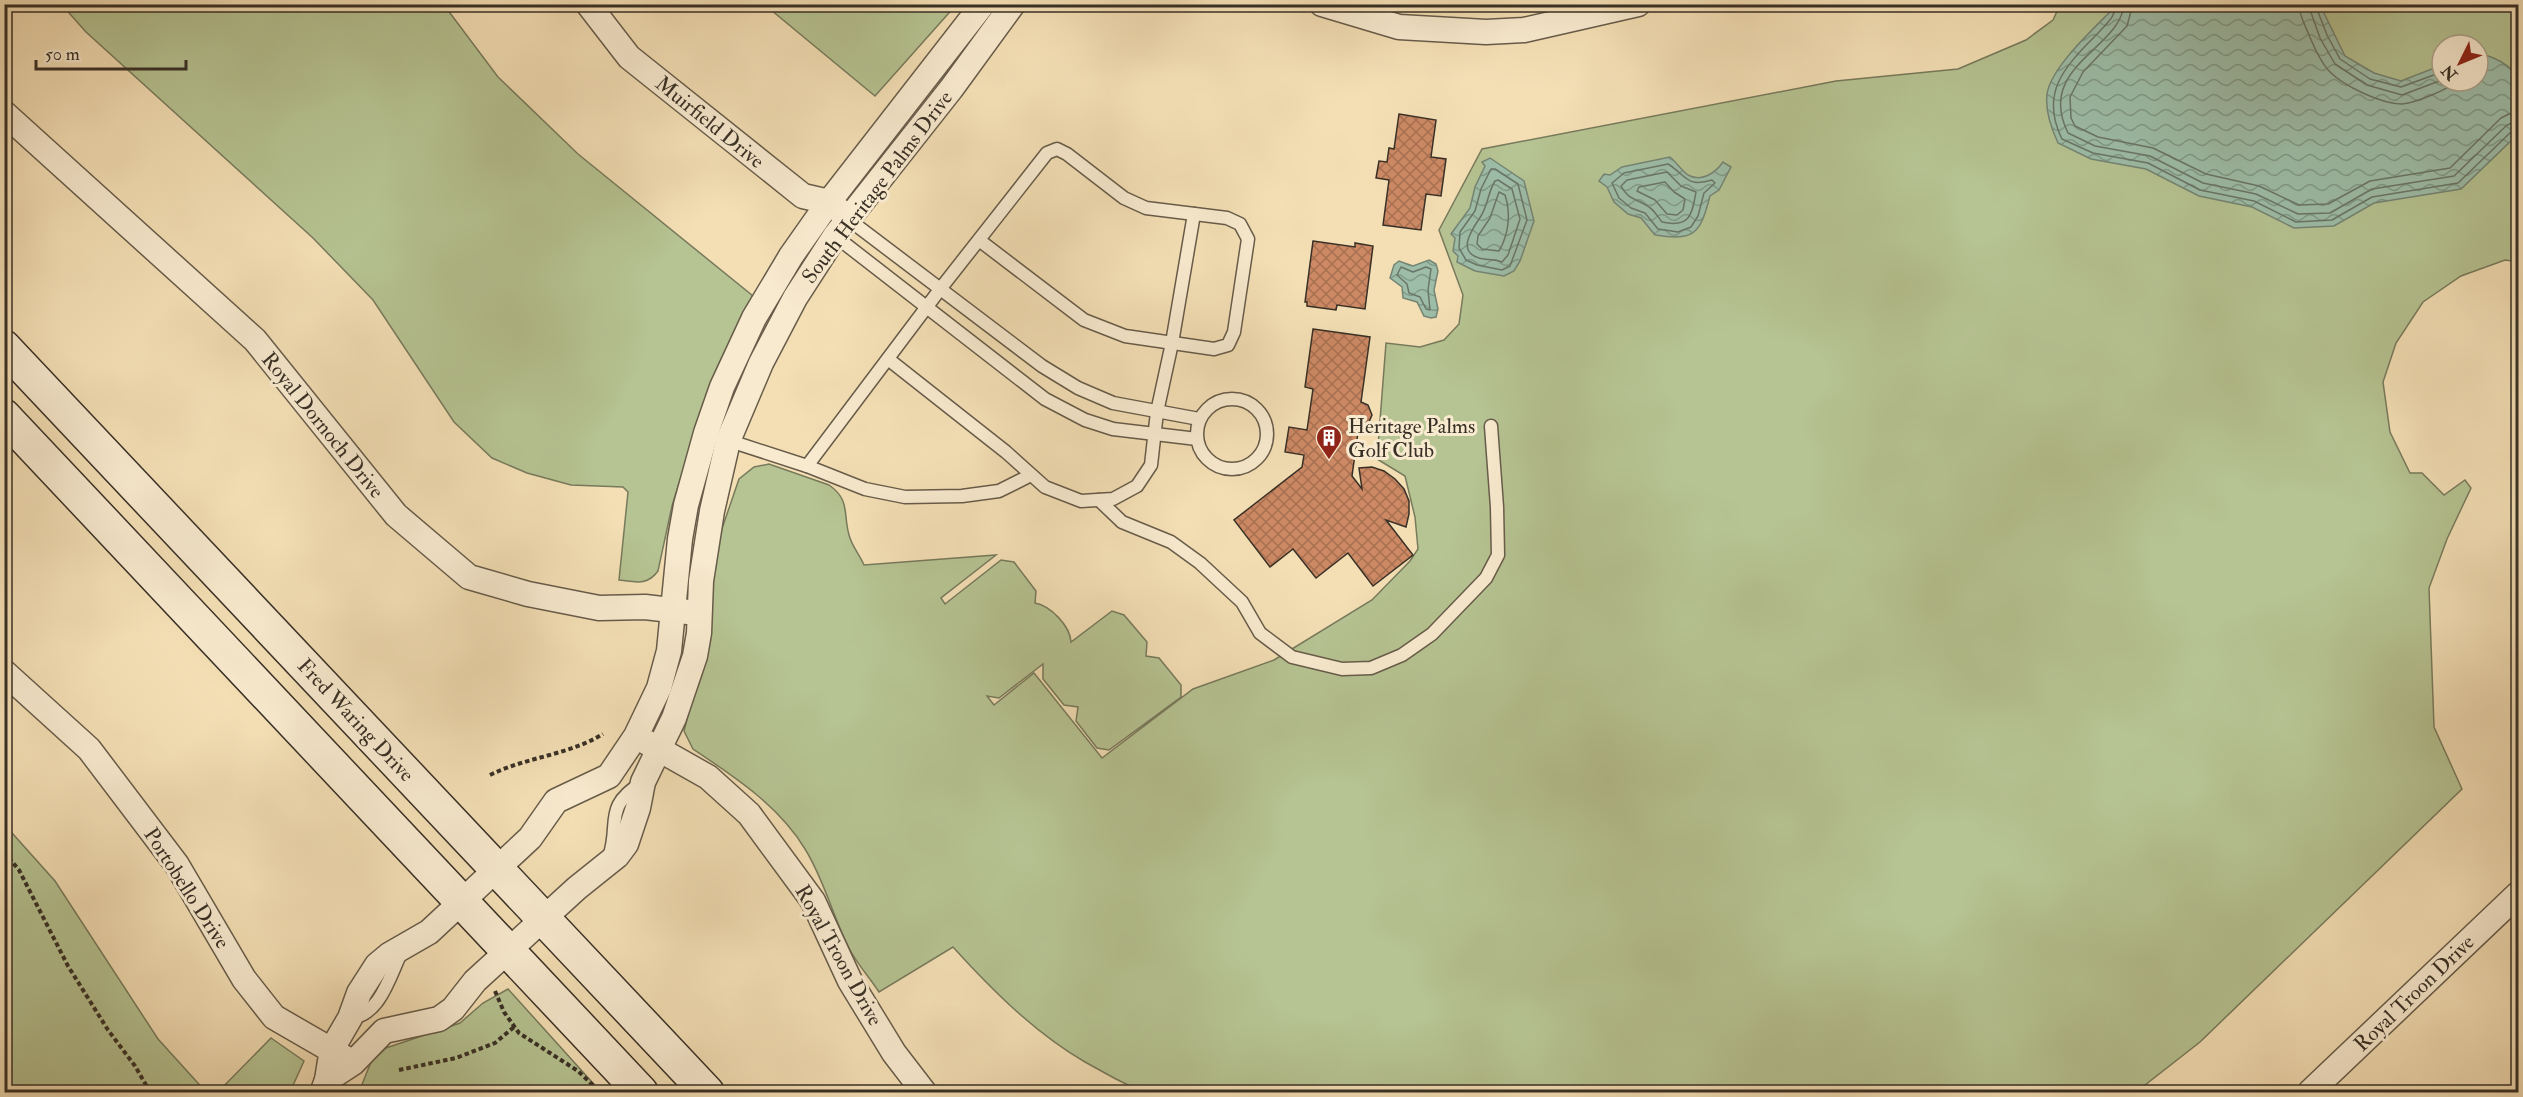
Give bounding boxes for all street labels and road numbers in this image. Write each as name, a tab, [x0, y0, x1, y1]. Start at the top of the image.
street label: Muirfield Drive	[650, 70, 770, 175]
street label: South Heritage Palms Drive	[796, 85, 959, 289]
street label: Royal Dornoch Drive	[255, 347, 390, 504]
street label: Fred Waring Drive	[291, 653, 420, 788]
street label: Portobello Drive	[137, 823, 236, 954]
street label: Royal Troon Drive	[789, 880, 889, 1031]
street label: Royal Troon Drive	[2348, 929, 2480, 1058]

